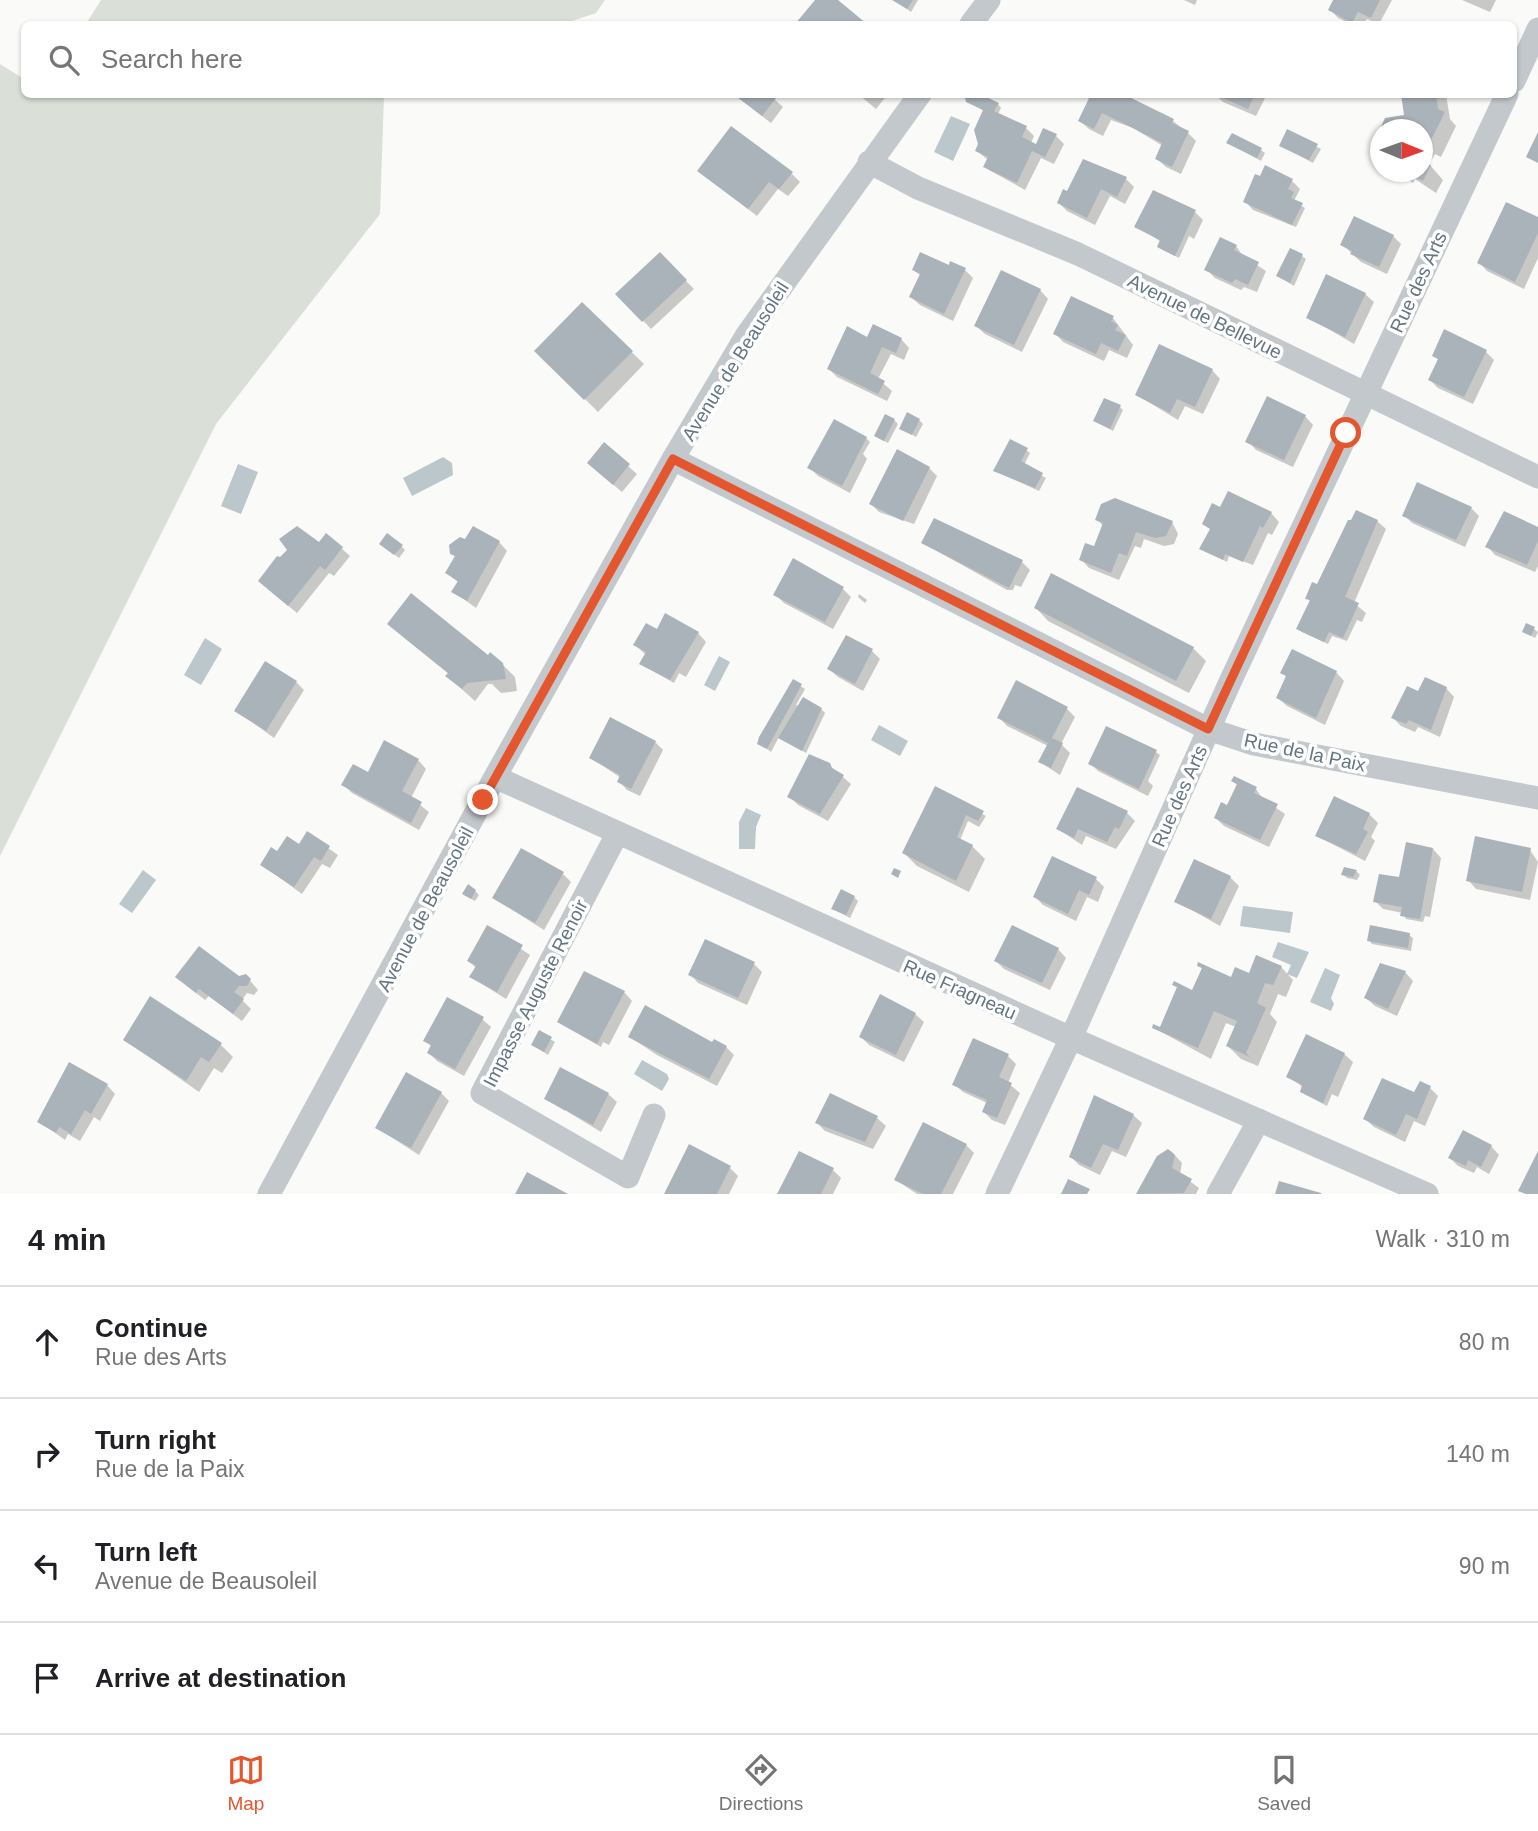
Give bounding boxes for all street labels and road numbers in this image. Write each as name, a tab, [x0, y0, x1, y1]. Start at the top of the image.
street label: Rue des Arts	[1386, 228, 1451, 336]
street label: Avenue de Bellevue	[1124, 270, 1285, 363]
street label: Avenue de Beausoleil	[678, 278, 793, 445]
street label: Rue de la Paix	[1242, 729, 1368, 776]
street label: Rue des Arts	[1148, 742, 1211, 850]
street label: Avenue de Beausoleil	[373, 823, 478, 995]
street label: Impasse Auguste Renoir	[479, 896, 592, 1090]
street label: Rue Fragneau	[900, 955, 1020, 1024]

